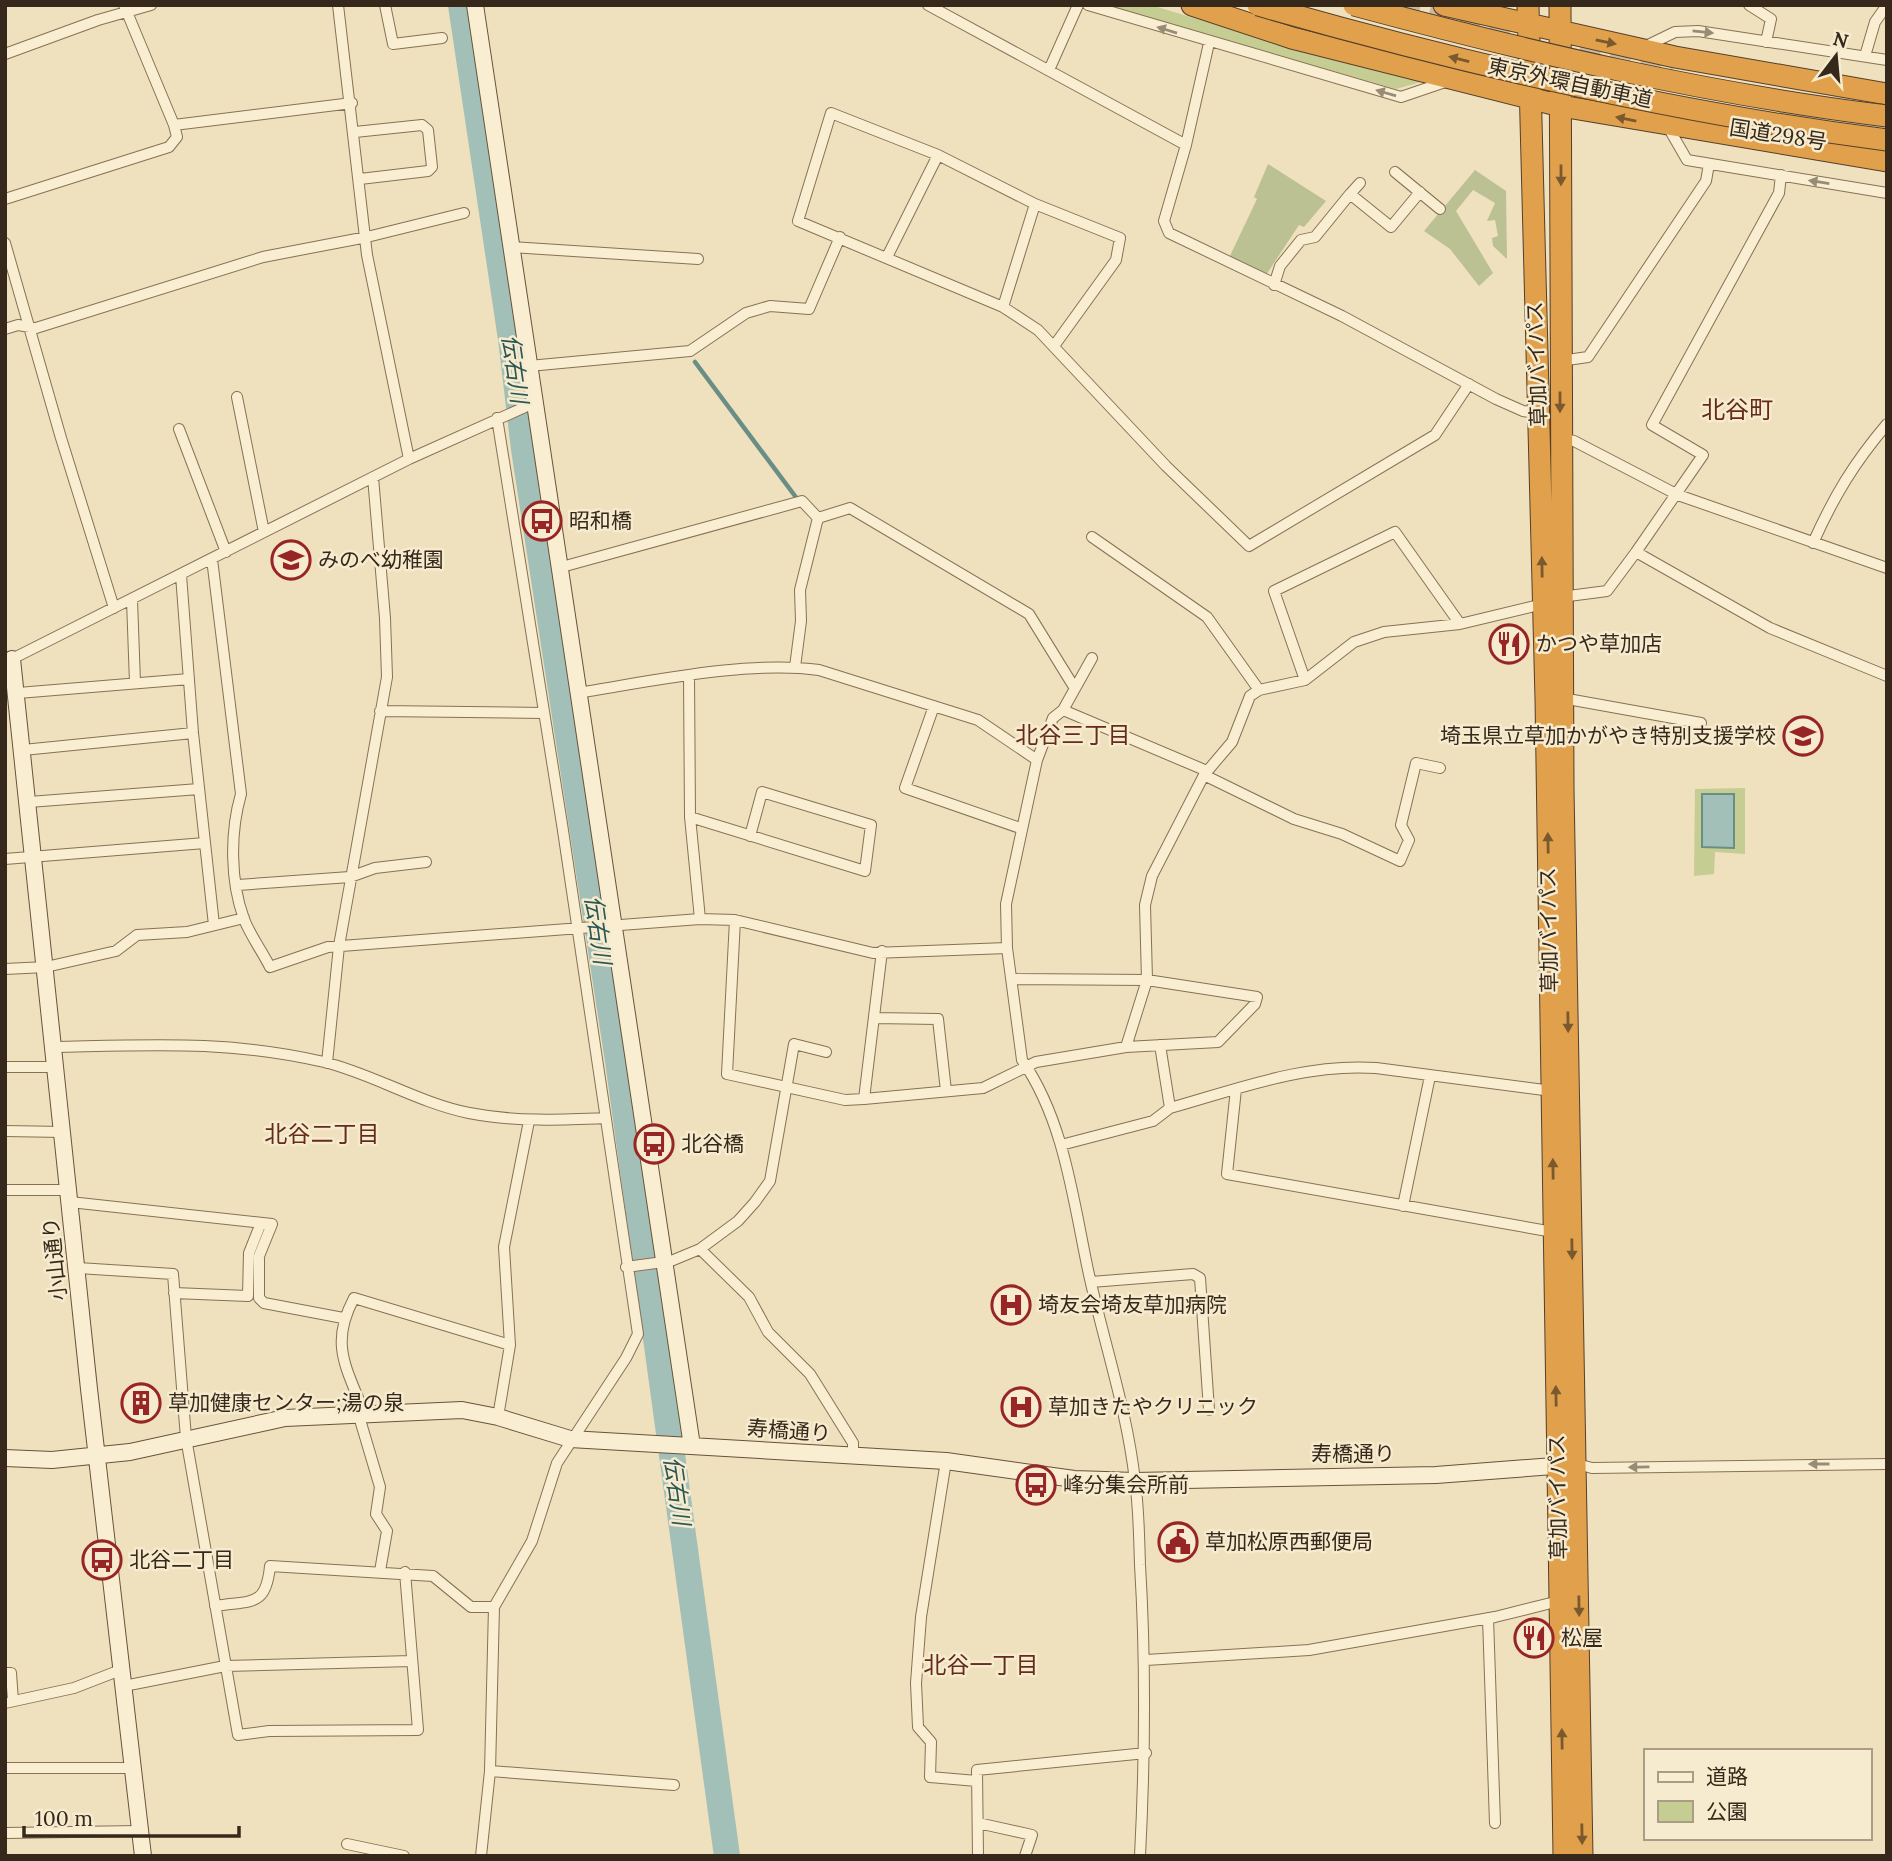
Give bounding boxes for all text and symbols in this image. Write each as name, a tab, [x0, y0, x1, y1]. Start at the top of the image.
north arrow	[1801, 21, 1871, 91]
one-way arrow	[1156, 24, 1177, 35]
text: N	[1830, 26, 1851, 53]
one-way arrow	[1692, 27, 1714, 38]
one-way arrow	[1595, 37, 1617, 48]
street label: 東京外環自動車道	[1485, 52, 1655, 113]
one-way arrow	[1448, 53, 1470, 64]
one-way arrow	[1375, 87, 1396, 97]
one-way arrow	[1615, 113, 1637, 124]
street label: 国道298号	[1727, 113, 1829, 156]
one-way arrow	[1555, 164, 1567, 186]
one-way arrow	[1808, 176, 1830, 187]
street label: 草加バイパス	[1521, 301, 1552, 427]
water label: 伝右川	[496, 333, 535, 408]
one-way arrow	[1554, 391, 1566, 413]
district label: 北谷町	[1701, 394, 1773, 425]
bus stop icon: 昭和橋	[521, 500, 563, 542]
place label: 昭和橋	[569, 507, 632, 534]
school or university icon: みのべ幼稚園	[270, 539, 312, 581]
place label: みのべ幼稚園	[318, 546, 444, 573]
one-way arrow	[1536, 556, 1548, 578]
restaurant icon: かつや草加店	[1488, 623, 1530, 665]
place label: かつや草加店	[1536, 630, 1662, 657]
school or university icon: 埼玉県立草加かがやき特別支援学校	[1782, 715, 1824, 757]
district label: 北谷三丁目	[1016, 720, 1131, 749]
place label: 埼玉県立草加かがやき特別支援学校	[1440, 722, 1776, 749]
one-way arrow	[1542, 832, 1554, 854]
street label: 草加バイパス	[1534, 867, 1563, 993]
water label: 伝右川	[579, 894, 618, 969]
one-way arrow	[1562, 1011, 1574, 1033]
district label: 北谷二丁目	[265, 1119, 380, 1148]
bus stop icon: 北谷橋	[633, 1123, 675, 1165]
place label: 北谷橋	[681, 1130, 744, 1157]
one-way arrow	[1547, 1158, 1558, 1180]
street label: 小山通り	[37, 1216, 72, 1302]
one-way arrow	[1567, 1238, 1578, 1260]
hospital icon: 埼友会埼友草加病院	[990, 1284, 1032, 1326]
place label: 埼友会埼友草加病院	[1038, 1291, 1227, 1318]
building icon: 草加健康センター;湯の泉	[120, 1382, 162, 1424]
one-way arrow	[1551, 1385, 1562, 1407]
hospital icon: 草加きたやクリニック	[1000, 1386, 1042, 1428]
place label: 草加健康センター;湯の泉	[168, 1389, 405, 1416]
place label: 草加きたやクリニック	[1048, 1393, 1258, 1420]
street label: 寿橋通り	[746, 1414, 832, 1447]
street label: 草加バイパス	[1543, 1434, 1572, 1560]
street label: 寿橋通り	[1311, 1440, 1395, 1467]
water label: 伝右川	[658, 1455, 697, 1530]
one-way arrow	[1807, 1459, 1829, 1470]
one-way arrow	[1628, 1461, 1650, 1473]
bus stop icon: 峰分集会所前	[1015, 1464, 1057, 1506]
place label: 峰分集会所前	[1063, 1471, 1189, 1498]
public building icon: 草加松原西郵便局	[1157, 1521, 1199, 1563]
place label: 草加松原西郵便局	[1205, 1528, 1373, 1555]
bus stop icon: 北谷二丁目	[81, 1539, 123, 1581]
place label: 北谷二丁目	[129, 1546, 234, 1573]
one-way arrow	[1573, 1595, 1585, 1617]
restaurant icon: 松屋	[1513, 1617, 1555, 1659]
place label: 松屋	[1561, 1624, 1603, 1651]
district label: 北谷一丁目	[924, 1650, 1039, 1679]
one-way arrow	[1556, 1727, 1568, 1749]
legend	[1644, 1749, 1871, 1840]
text: 道路	[1706, 1763, 1748, 1790]
scale bar	[24, 1794, 240, 1838]
text: 公園	[1706, 1798, 1748, 1825]
text: 100 m	[35, 1805, 93, 1832]
one-way arrow	[1576, 1823, 1588, 1845]

